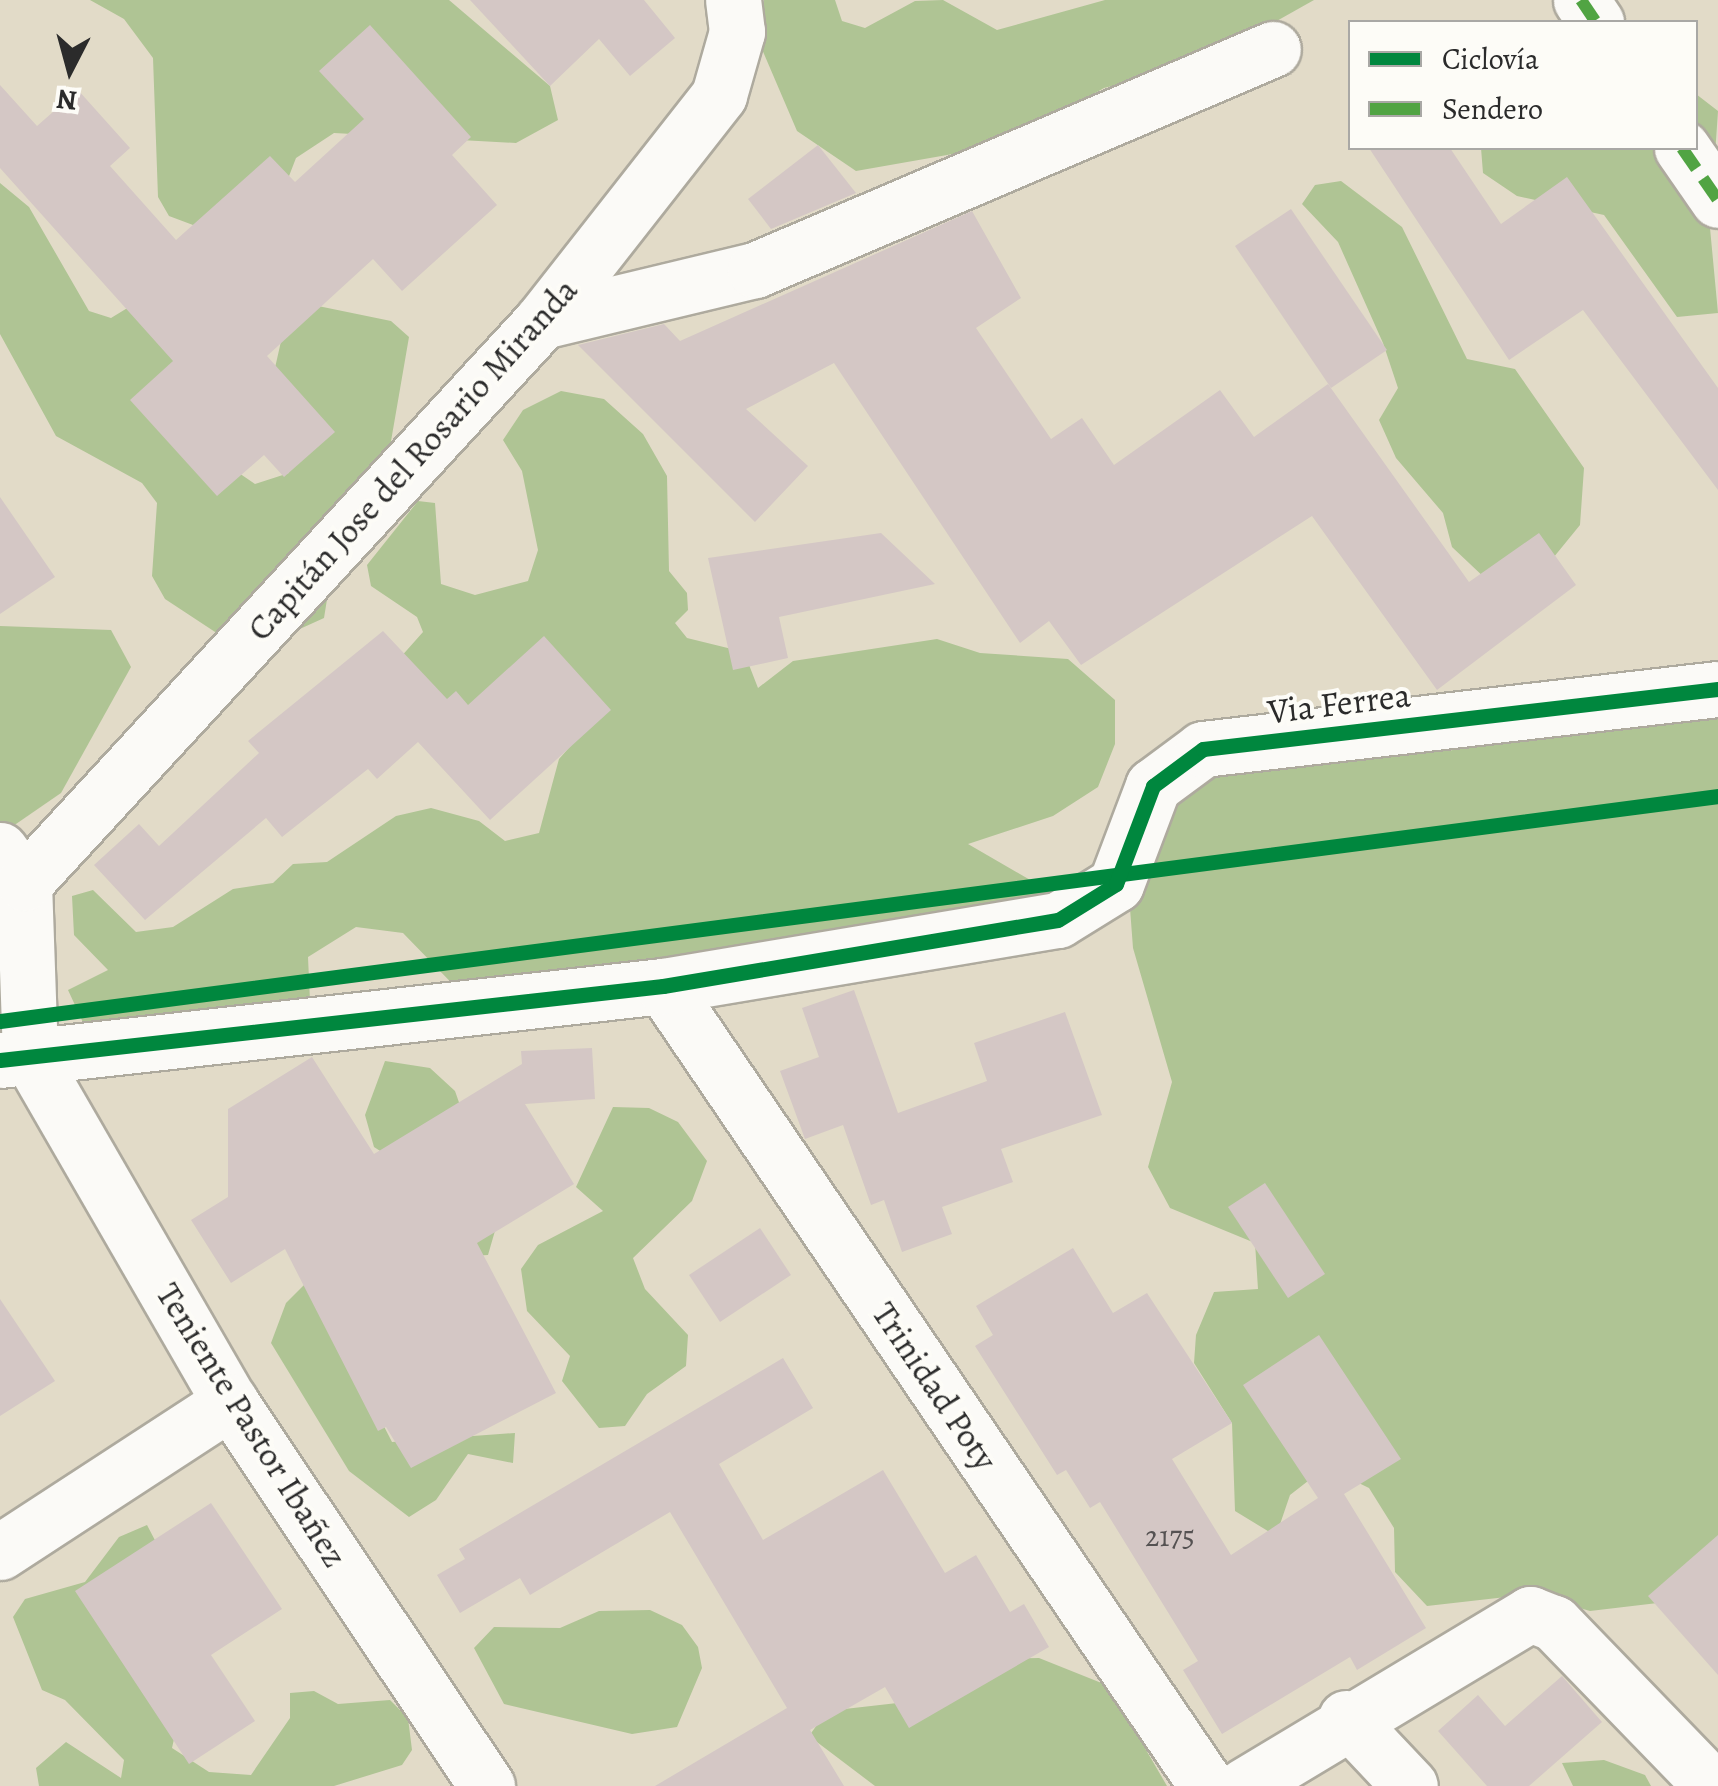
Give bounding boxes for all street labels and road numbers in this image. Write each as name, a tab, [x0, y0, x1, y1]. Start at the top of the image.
street label: Capitán Jose del Rosario Miranda	[238, 269, 586, 649]
street label: Via Ferrea	[1265, 673, 1413, 733]
street label: Teniente Pastor Ibañez	[147, 1275, 357, 1575]
street label: Trinidad Poty	[863, 1294, 1007, 1478]

